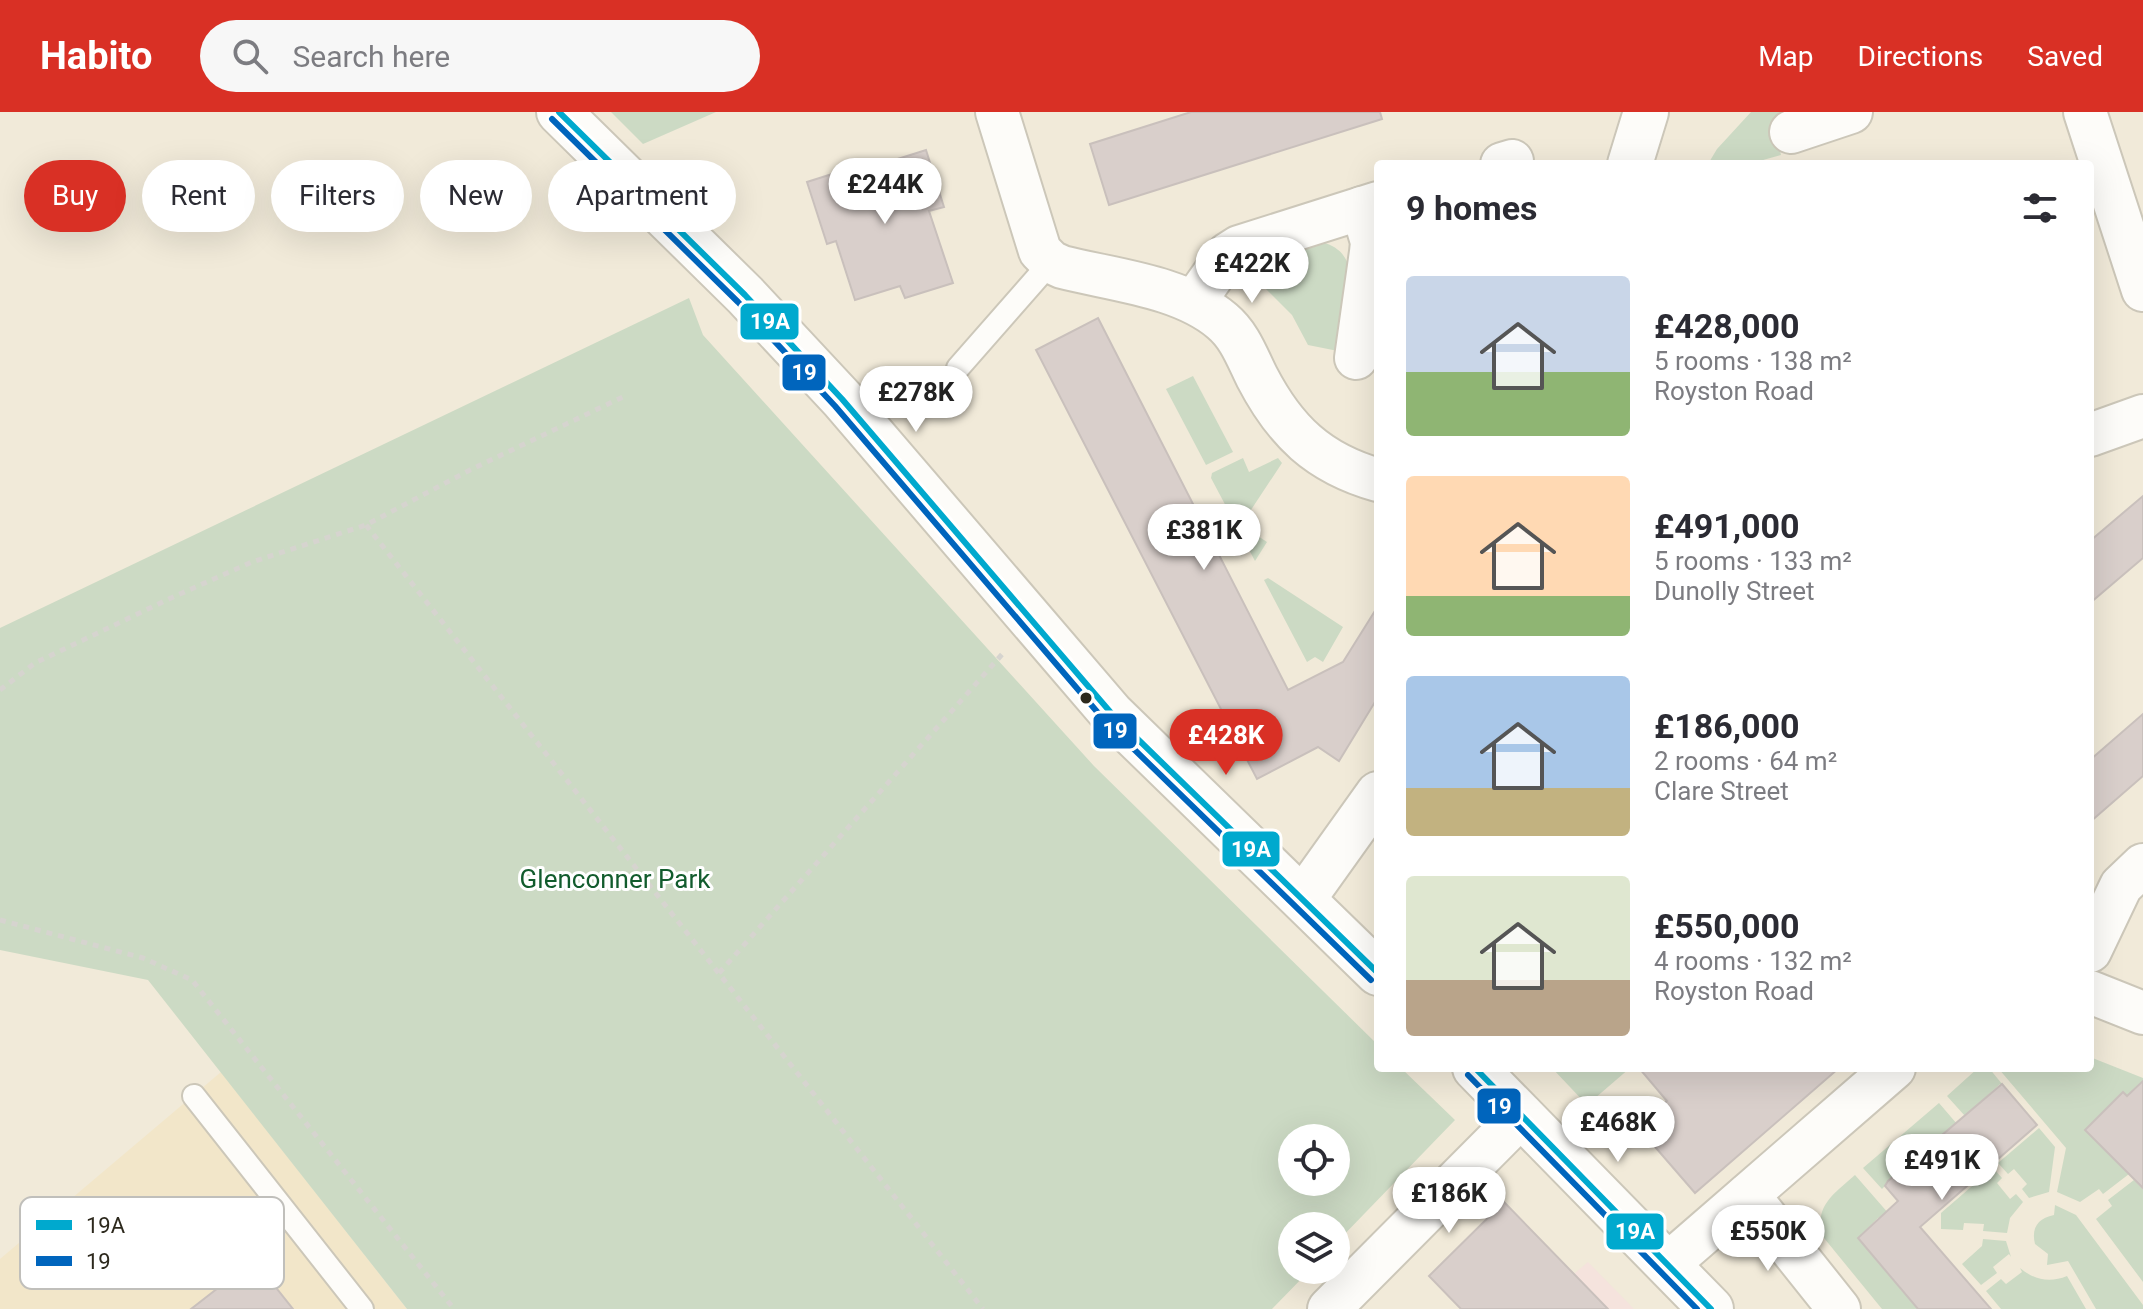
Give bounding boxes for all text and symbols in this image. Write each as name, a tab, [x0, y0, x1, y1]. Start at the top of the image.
search box	[200, 20, 760, 92]
text: Habito	[40, 34, 152, 78]
icon: search	[228, 34, 272, 78]
text: Search here	[292, 39, 450, 74]
text: Map	[1758, 40, 1814, 73]
text: Directions	[1858, 40, 1983, 73]
text: Saved	[2027, 40, 2103, 73]
pin: £244K	[829, 158, 941, 226]
chip: Buy	[24, 160, 126, 232]
chip: Rent	[142, 160, 255, 232]
chip: Filters	[271, 160, 404, 232]
chip: New	[420, 160, 532, 232]
chip: Apartment	[548, 160, 736, 232]
text: £244K	[847, 169, 923, 199]
icon: filters	[2018, 186, 2062, 230]
text: 9 homes	[1406, 188, 1537, 228]
pin: £422K	[1196, 237, 1308, 305]
text: £422K	[1214, 248, 1290, 278]
line badge: 19A	[739, 302, 800, 341]
text: £428,000	[1654, 306, 1800, 346]
icon: home	[1470, 308, 1566, 404]
text: 19A	[750, 309, 790, 334]
text: 5 rooms · 138 m²	[1654, 346, 1852, 376]
line badge: 19	[781, 353, 827, 392]
text: 19	[791, 360, 817, 385]
pin: £278K	[860, 366, 972, 434]
text: Royston Road	[1654, 376, 1814, 406]
text: £278K	[878, 377, 954, 407]
pin: £381K	[1148, 504, 1260, 572]
text: £491,000	[1654, 506, 1800, 546]
icon: home	[1470, 508, 1566, 604]
text: £381K	[1166, 515, 1242, 545]
text: 5 rooms · 133 m²	[1654, 546, 1852, 576]
text: Dunolly Street	[1654, 576, 1815, 606]
unlabelled marker	[1078, 690, 1094, 706]
text: £186,000	[1654, 706, 1800, 746]
icon: home	[1470, 708, 1566, 804]
pin: £428K	[1170, 709, 1282, 777]
line badge: 19	[1092, 712, 1138, 750]
text: 19	[1102, 718, 1128, 743]
text: £428K	[1188, 720, 1264, 750]
text: 2 rooms · 64 m²	[1654, 746, 1837, 776]
text: Clare Street	[1654, 776, 1789, 806]
line badge: 19A	[1221, 830, 1281, 868]
text: 19A	[1231, 837, 1271, 862]
park label: Glenconner Park	[520, 864, 711, 894]
text: £550,000	[1654, 906, 1800, 946]
icon: home	[1470, 908, 1566, 1004]
text: 4 rooms · 132 m²	[1654, 946, 1852, 976]
text: Royston Road	[1654, 976, 1814, 1006]
line badge: 19	[1476, 1087, 1522, 1125]
text: 19	[1486, 1094, 1512, 1119]
pin: £468K	[1562, 1096, 1674, 1164]
text: £468K	[1580, 1107, 1656, 1137]
map controls	[1278, 1124, 1350, 1284]
button: locate	[1278, 1124, 1350, 1196]
pin: £491K	[1886, 1134, 1998, 1202]
text: £491K	[1904, 1145, 1980, 1175]
pin: £186K	[1393, 1167, 1505, 1235]
text: £186K	[1411, 1178, 1487, 1208]
legend	[20, 1197, 284, 1289]
pin: £550K	[1712, 1205, 1824, 1273]
button: layers	[1278, 1212, 1350, 1284]
line badge: 19A	[1605, 1212, 1665, 1251]
text: 19A	[86, 1213, 126, 1238]
text: £550K	[1730, 1216, 1806, 1246]
text: 19A	[1615, 1219, 1655, 1244]
text: 19	[86, 1249, 111, 1274]

